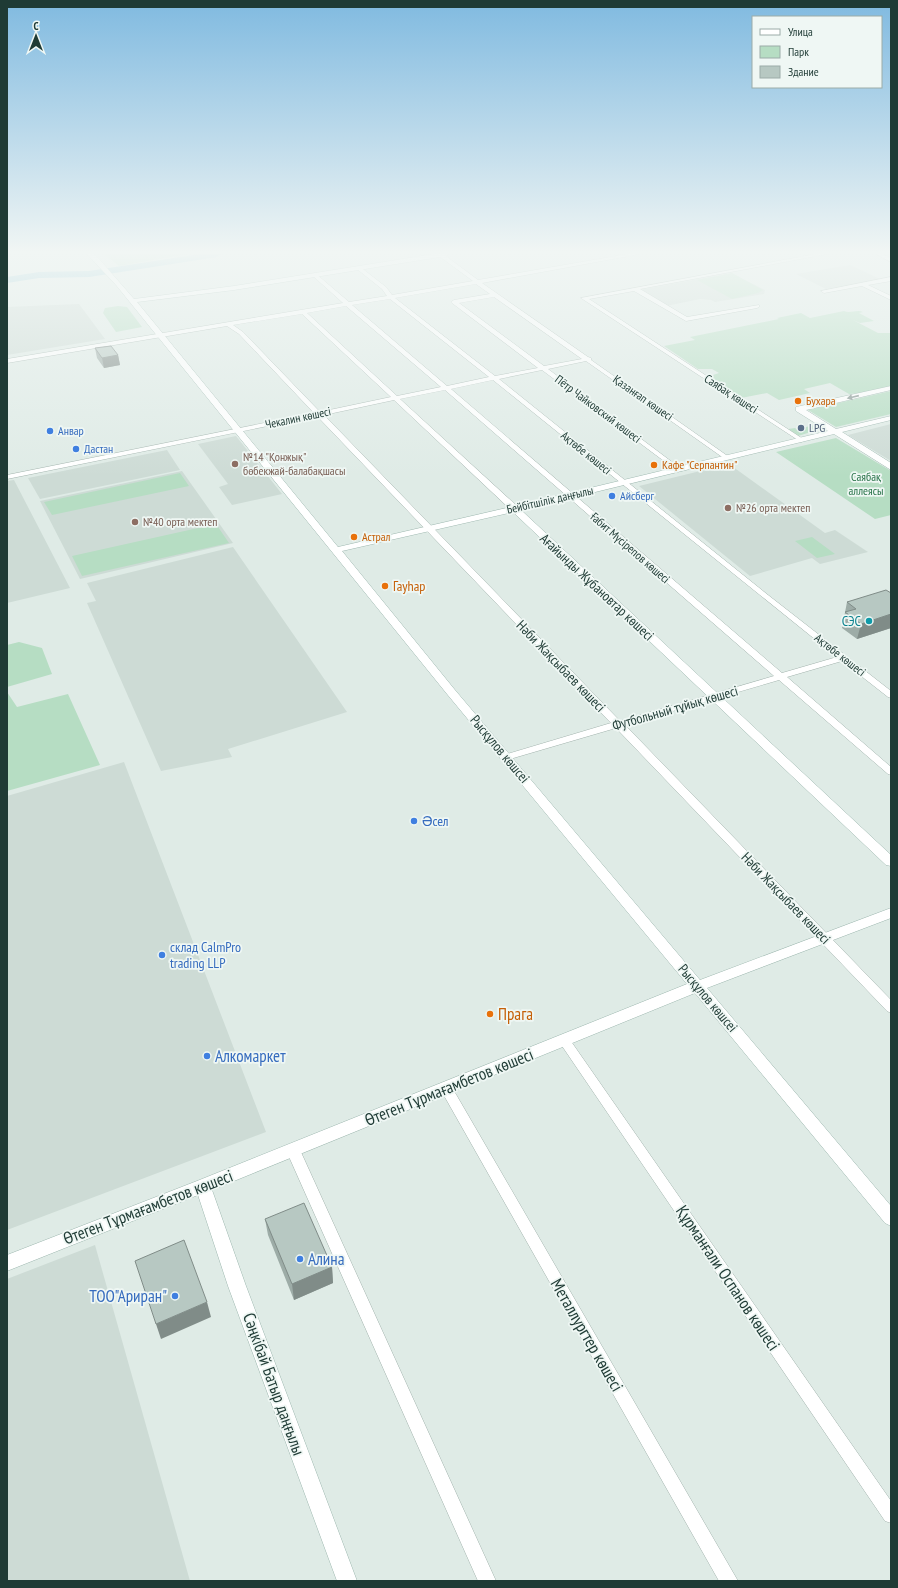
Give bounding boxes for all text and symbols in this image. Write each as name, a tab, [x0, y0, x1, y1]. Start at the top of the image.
north arrow	[16, 16, 56, 56]
legend	[752, 16, 882, 88]
text: С	[33, 19, 39, 33]
text: Улица	[788, 24, 813, 39]
text: Парк	[788, 44, 809, 59]
text: Здание	[788, 64, 819, 79]
street label: Пётр Чайковский көшесі	[552, 371, 644, 446]
street label: Қазанғап көшесі	[610, 371, 676, 424]
street label: Саябақ көшесі	[702, 371, 761, 416]
place label: Бухара	[806, 393, 836, 408]
one-way arrow	[847, 394, 859, 400]
marker: Бухара	[793, 396, 803, 406]
street label: Чекалин көшесі	[264, 403, 332, 432]
place label: LPG	[809, 420, 825, 435]
place label: Анвар	[58, 423, 84, 438]
marker: LPG	[796, 423, 806, 433]
marker: Анвар	[45, 426, 55, 436]
street label: Ақтөбе көшесі	[558, 428, 615, 478]
place label: Дастан	[84, 441, 113, 456]
marker: Дастан	[71, 444, 81, 454]
place label: №14 "Қонжық" бөбекжай-балабақшасы	[243, 449, 345, 478]
place label: Кафе "Серпантин"	[662, 457, 737, 472]
marker: №14 "Қонжық" бөбекжай-балабақшасы	[230, 459, 240, 469]
marker: Кафе "Серпантин"	[649, 460, 659, 470]
park label: Саябақ аллеясы	[849, 469, 883, 498]
street label: Бейбітшілік даңғылы	[505, 482, 595, 517]
place label: Айсберг	[620, 488, 655, 503]
marker: Айсберг	[607, 491, 617, 501]
place label: №26 орта мектеп	[736, 500, 810, 515]
marker: №26 орта мектеп	[723, 503, 733, 513]
street label: Ғабит Мүсірепов көшесі	[587, 509, 673, 586]
place label: №40 орта мектеп	[143, 514, 217, 529]
marker: №40 орта мектеп	[130, 517, 140, 527]
place label: Астрал	[362, 529, 391, 544]
street label: Ағайынды Жұбановтар көшесі	[536, 529, 658, 645]
marker: Астрал	[349, 532, 359, 542]
place label: Гауhар	[393, 577, 425, 595]
marker: Гауhар	[380, 581, 390, 591]
place label: СЭС	[842, 612, 862, 630]
street label: Нәби Жақсыбаев көшесі	[513, 616, 609, 716]
marker: СЭС	[864, 616, 874, 626]
street label: Ақтөбе көшесі	[812, 630, 869, 679]
street label: Футбольный тұйық көшесі	[610, 681, 740, 735]
street label: Рысқұлов көшсеі	[466, 711, 534, 787]
place label: Əсел	[422, 812, 449, 830]
marker: Əсел	[409, 816, 419, 826]
street label: Нәби Жақсыбаев көшесі	[738, 848, 834, 948]
place label: склад CalmPro trading LLP	[170, 938, 241, 972]
marker: склад CalmPro trading LLP	[157, 950, 167, 960]
street label: Рысқұлов көшсеі	[674, 960, 742, 1036]
place label: Прага	[498, 1003, 533, 1025]
marker: Прага	[485, 1009, 495, 1019]
street label: Өтеген Тұрмағамбетов көшесі	[361, 1043, 537, 1131]
place label: Алкомаркет	[215, 1045, 286, 1067]
marker: Алкомаркет	[202, 1051, 212, 1061]
street label: Өтеген Тұрмағамбетов көшесі	[60, 1164, 236, 1250]
street label: Құрманғали Оспанов көшесі	[671, 1201, 785, 1355]
place label: Алина	[308, 1248, 344, 1270]
marker: Алина	[295, 1254, 305, 1264]
street label: Металлургтер көшесі	[546, 1275, 628, 1395]
place label: ТОО"Ариран"	[89, 1285, 167, 1307]
marker: ТОО"Ариран"	[170, 1291, 180, 1301]
street label: Сәңкібай Батыр даңғылы	[238, 1310, 310, 1458]

